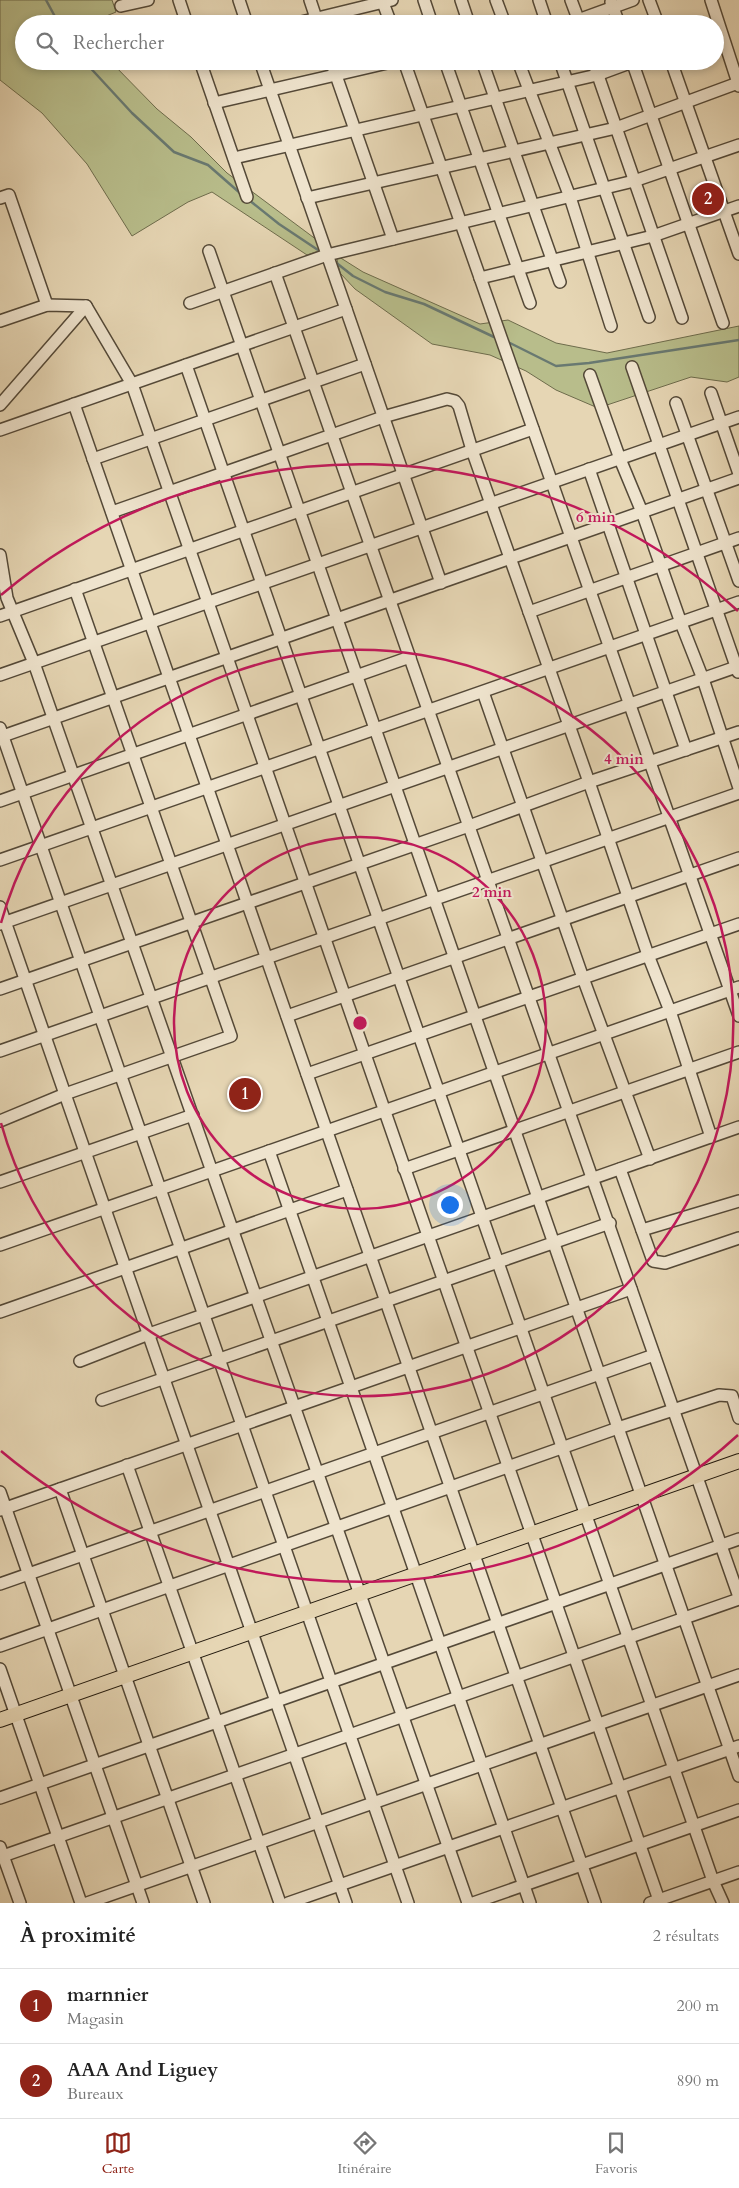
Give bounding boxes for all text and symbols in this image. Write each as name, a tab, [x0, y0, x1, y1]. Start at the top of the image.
search box	[15, 15, 724, 70]
icon: search	[33, 29, 61, 57]
text: Rechercher	[73, 30, 164, 56]
pin: 2	[692, 180, 724, 218]
text: 6 min	[576, 507, 616, 527]
text: 4 min	[604, 749, 644, 769]
text: 2 min	[472, 882, 512, 902]
centre of rings	[351, 1014, 369, 1032]
pin: 1	[229, 1075, 261, 1113]
your location	[437, 1192, 463, 1218]
text: À proximité	[20, 1921, 136, 1950]
text: 2 résultats	[653, 1925, 719, 1947]
text: marnnier	[67, 1982, 148, 2008]
text: 1	[32, 1995, 40, 2017]
text: 200 m	[677, 1995, 719, 2017]
text: Magasin	[67, 2008, 124, 2030]
text: AAA And Liguey	[67, 2057, 218, 2083]
text: 2	[32, 2070, 40, 2092]
text: 890 m	[677, 2070, 719, 2092]
text: Bureaux	[67, 2083, 123, 2105]
tab: Carte	[102, 2129, 134, 2178]
tab: Itinéraire	[338, 2129, 392, 2178]
tab: Favoris	[595, 2129, 637, 2178]

